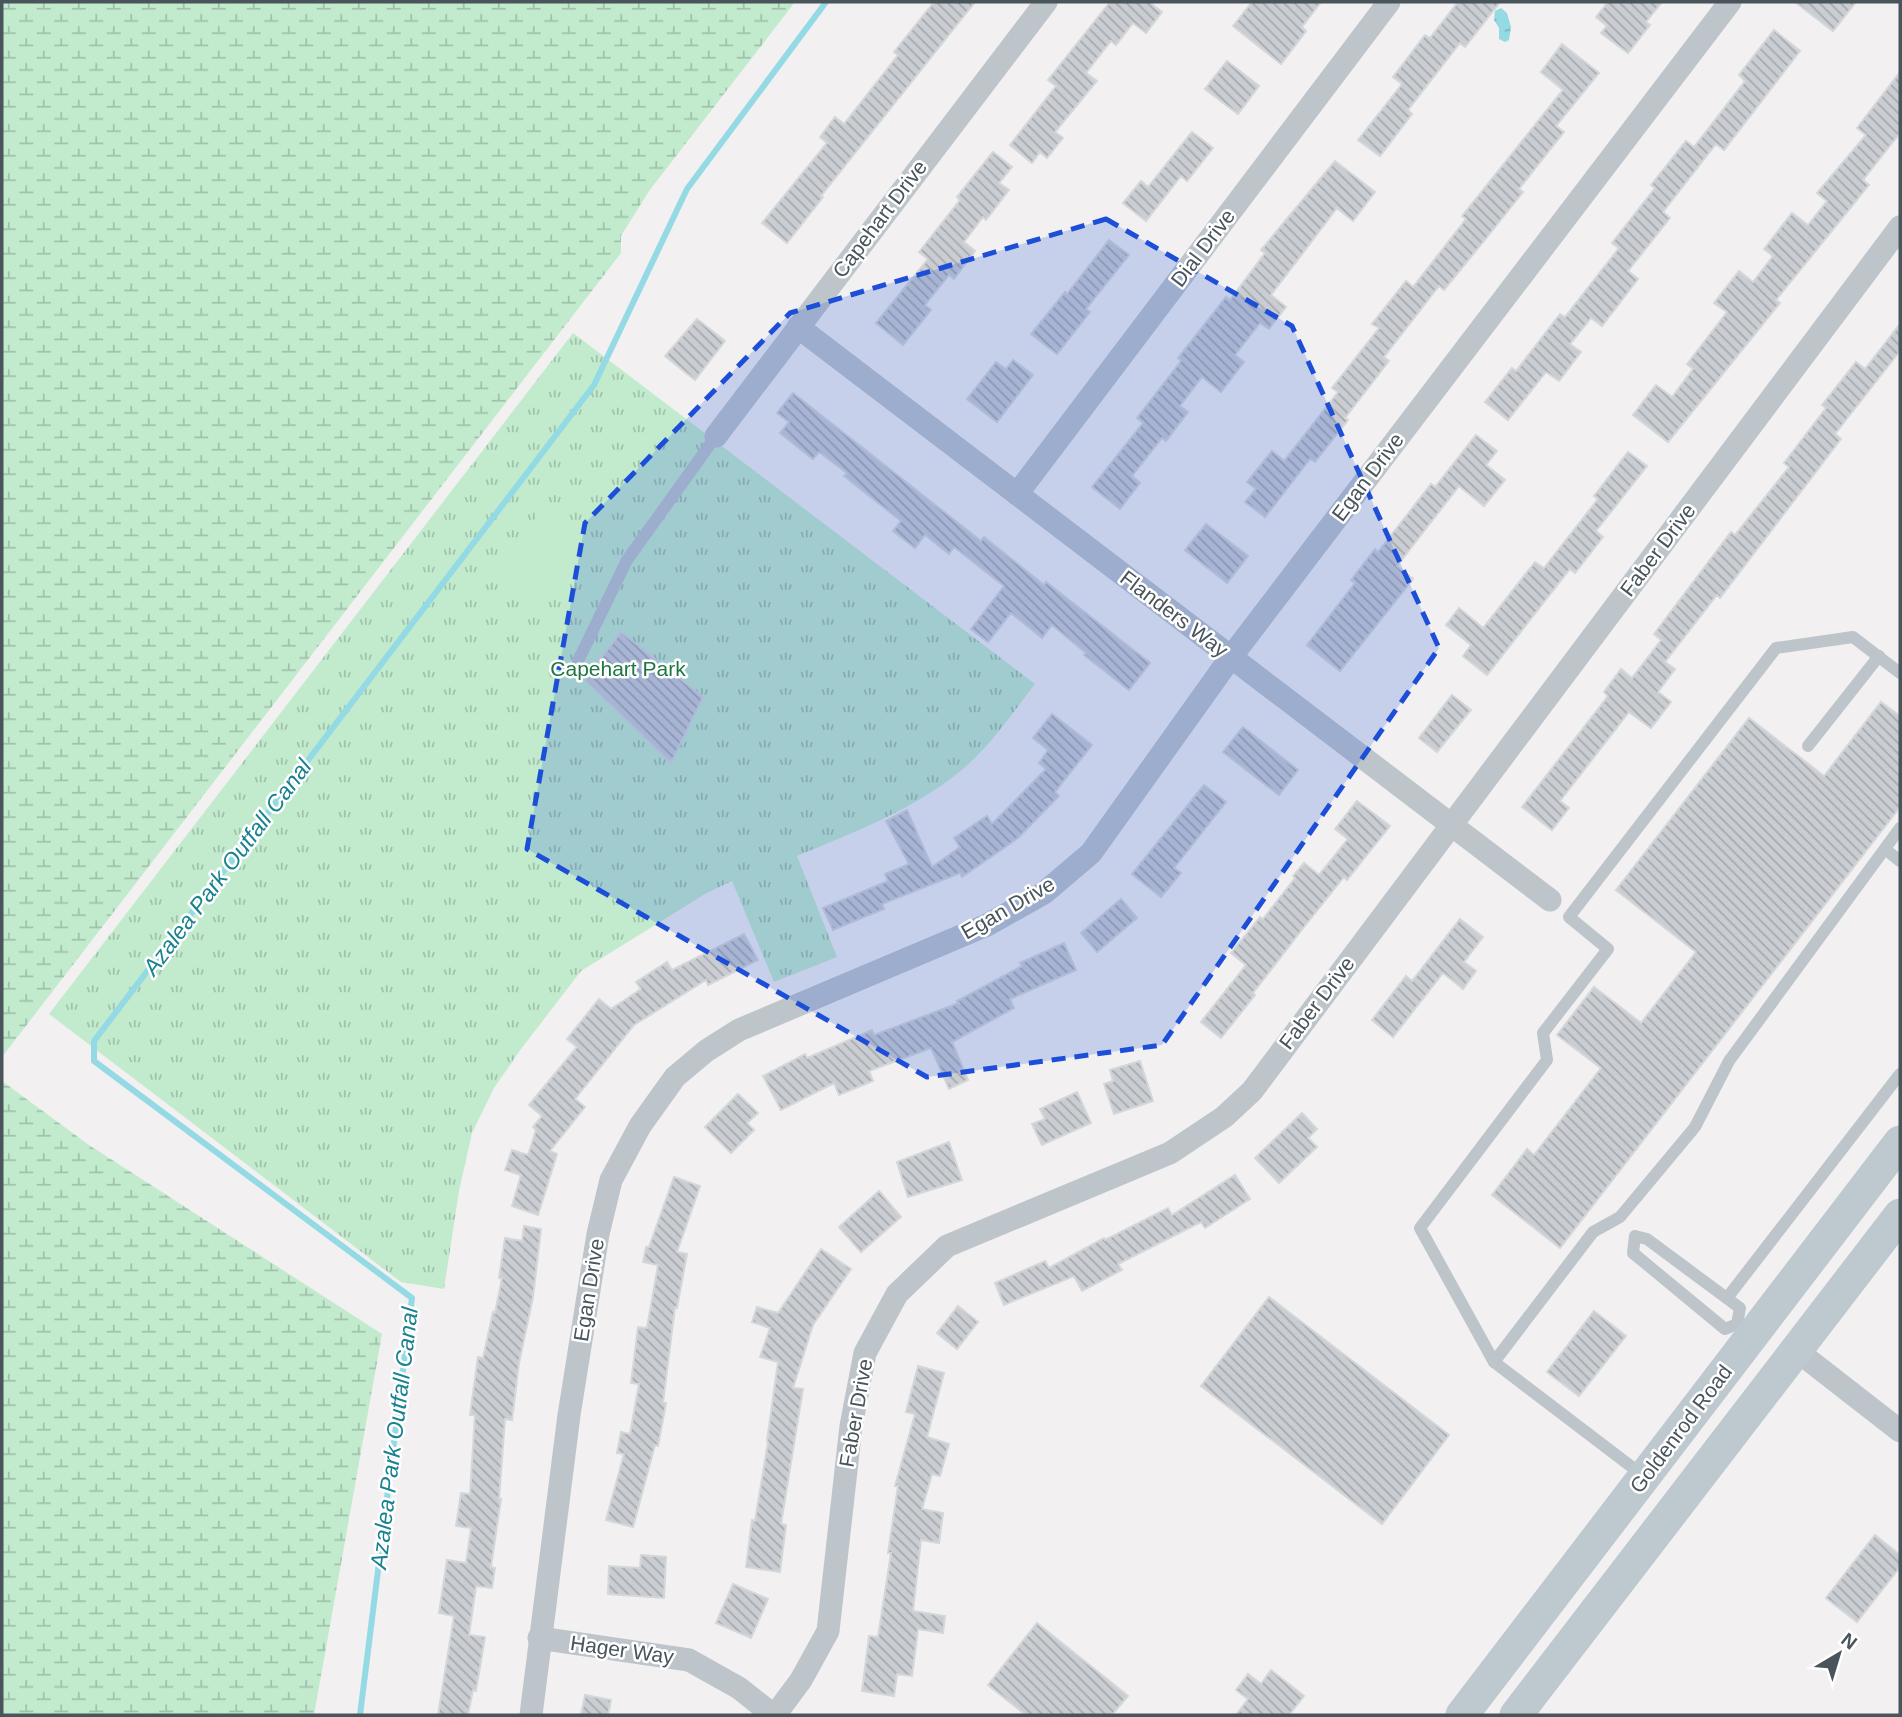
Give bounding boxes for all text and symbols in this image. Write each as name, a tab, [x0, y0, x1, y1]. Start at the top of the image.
street label: Capehart Drive	[828, 155, 931, 282]
street label: Dial Drive	[1166, 204, 1239, 291]
street label: Egan Drive	[1327, 428, 1408, 525]
street label: Faber Drive	[1615, 499, 1700, 600]
street label: Flanders Way	[1116, 566, 1233, 662]
park label: Capehart Park	[550, 657, 686, 680]
water label: Azalea Park Outfall Canal	[136, 753, 317, 982]
street label: Egan Drive	[957, 872, 1058, 943]
street label: Faber Drive	[1274, 952, 1359, 1053]
street label: Egan Drive	[569, 1237, 608, 1343]
water label: Azalea Park Outfall Canal	[365, 1305, 423, 1572]
street label: Faber Drive	[835, 1357, 876, 1469]
street label: Goldenrod Road	[1625, 1360, 1736, 1497]
north arrow	[1804, 1619, 1874, 1689]
text: N	[1837, 1628, 1861, 1653]
street label: Hager Way	[569, 1631, 676, 1668]

